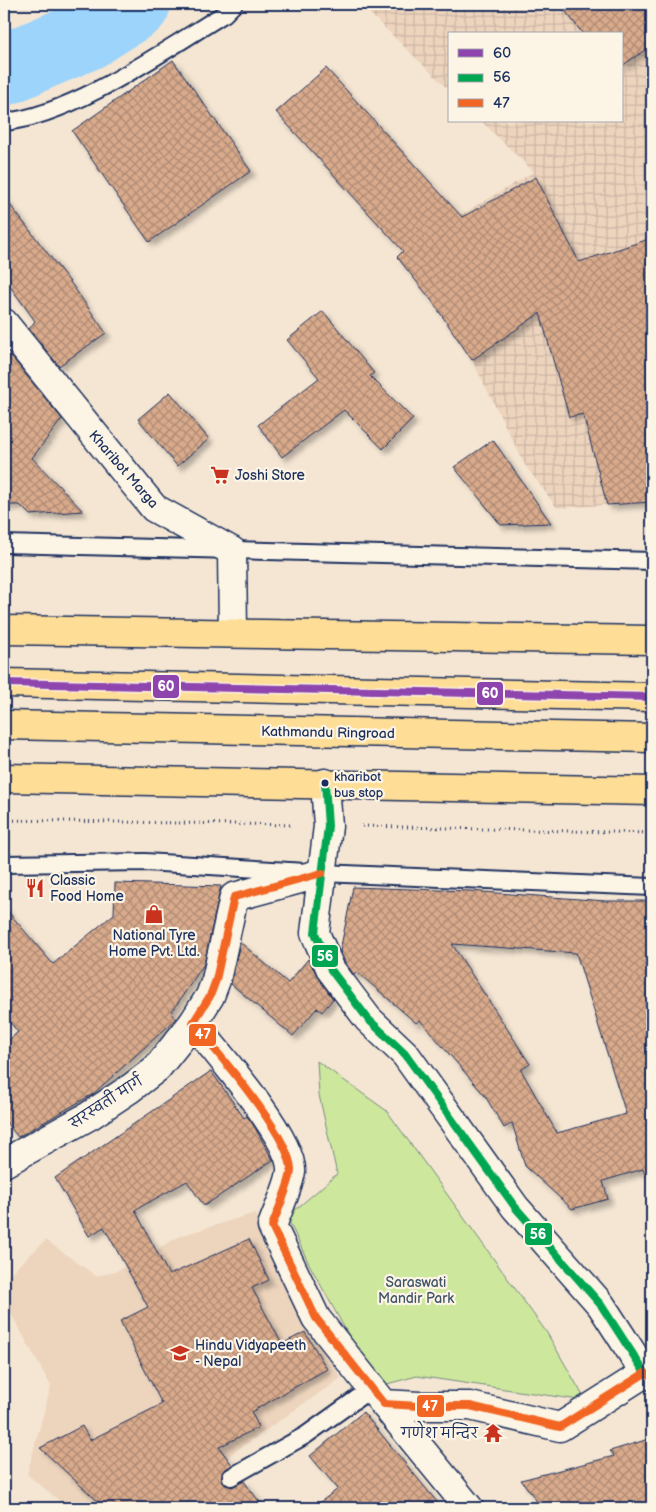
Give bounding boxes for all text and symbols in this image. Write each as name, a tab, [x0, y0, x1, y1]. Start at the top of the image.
legend	[448, 32, 624, 122]
text: 60	[493, 44, 511, 63]
text: 56	[493, 68, 511, 87]
text: 47	[493, 94, 510, 113]
street label: Kharibot Marga	[85, 427, 162, 512]
supermarket icon: Joshi Store	[209, 464, 231, 486]
place label: Joshi Store	[235, 467, 305, 484]
line badge: 60	[152, 674, 180, 699]
text: 60	[157, 678, 175, 695]
line badge: 60	[476, 681, 504, 706]
text: 60	[481, 685, 499, 702]
street label: Kathmandu Ringroad	[261, 723, 395, 742]
place label: kharibot bus stop	[334, 769, 383, 801]
marker: kharibot bus stop	[320, 778, 330, 788]
place label: Classic Food Home	[50, 872, 124, 905]
restaurant icon: Classic Food Home	[24, 877, 46, 899]
shop icon: National Tyre Home Pvt. Ltd.	[143, 903, 165, 925]
place label: National Tyre Home Pvt. Ltd.	[109, 927, 200, 960]
line badge: 56	[311, 944, 339, 968]
text: 56	[317, 948, 333, 965]
line badge: 47	[188, 1023, 217, 1047]
text: 47	[195, 1026, 211, 1043]
street label: सरस्वती मार्ग	[64, 1069, 147, 1133]
line badge: 56	[524, 1222, 553, 1246]
text: 56	[530, 1226, 546, 1243]
park label: Saraswati Mandir Park	[378, 1274, 454, 1307]
place label: Hindu Vidyapeeth - Nepal	[195, 1337, 306, 1370]
school or university icon: Hindu Vidyapeeth - Nepal	[169, 1342, 191, 1364]
line badge: 47	[416, 1394, 445, 1418]
text: 47	[422, 1398, 438, 1415]
place label: गणेश मन्दिर	[400, 1420, 479, 1442]
temple icon: गणेश मन्दिर	[482, 1422, 504, 1444]

